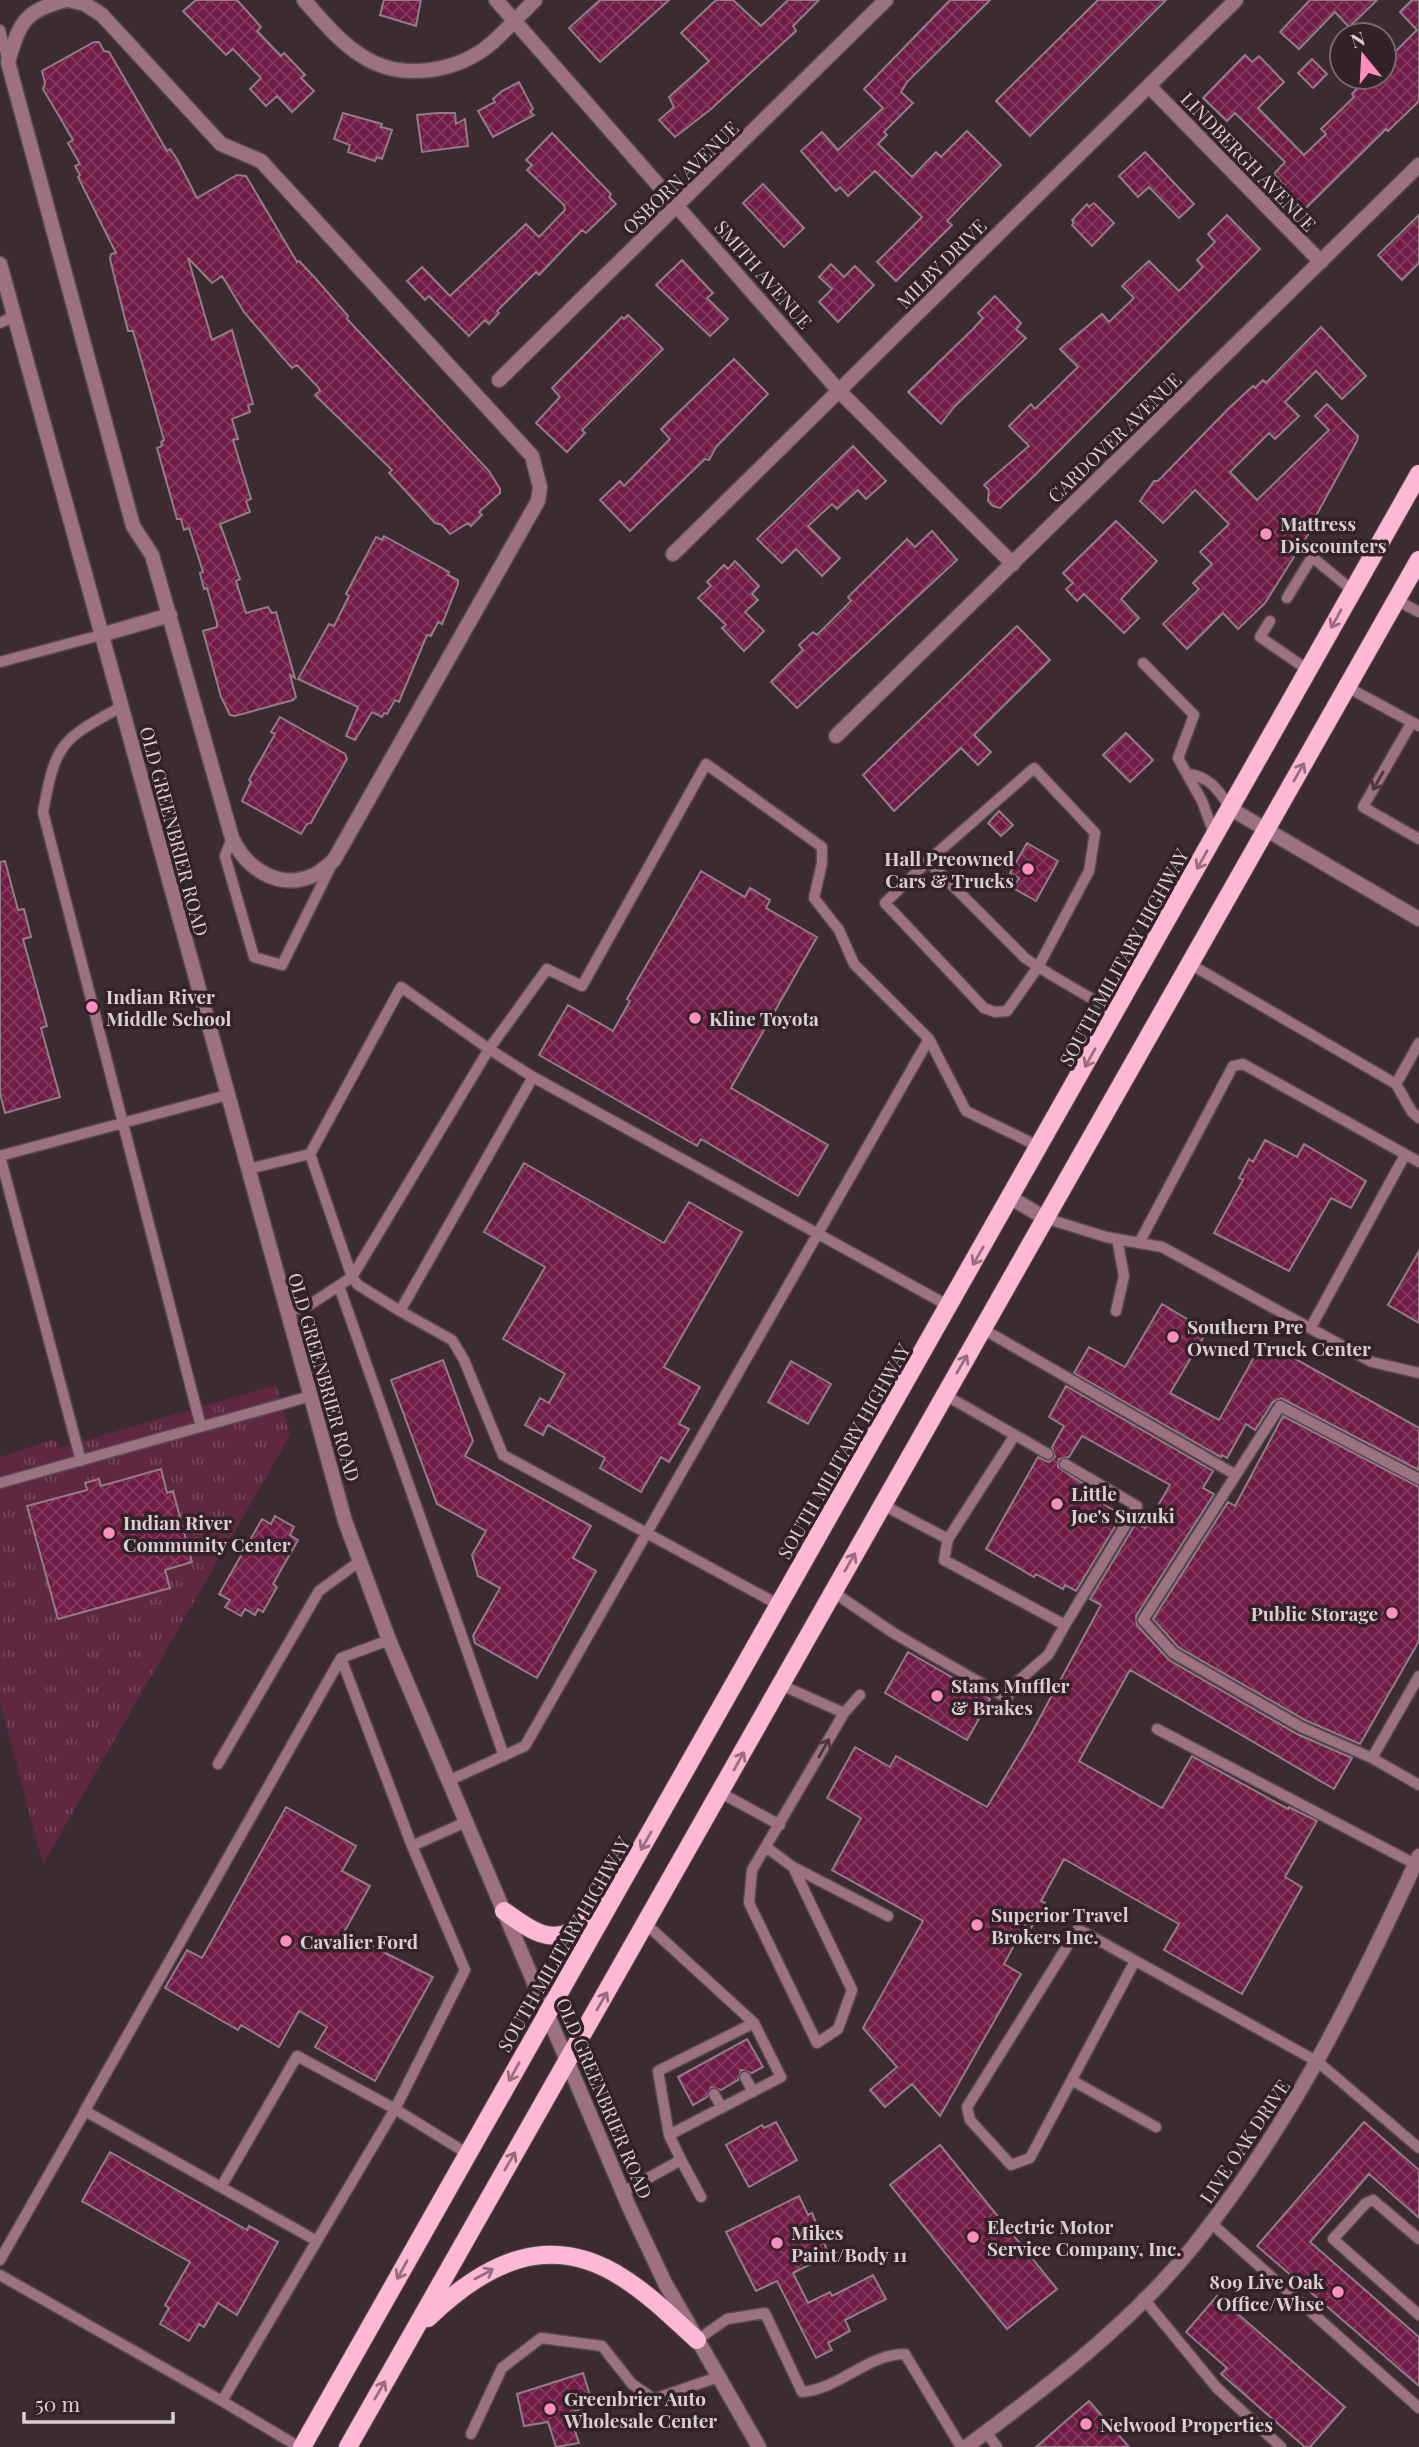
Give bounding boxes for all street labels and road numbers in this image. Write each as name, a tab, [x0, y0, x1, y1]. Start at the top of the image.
street label: LINDBERGH AVENUE	[1176, 86, 1322, 236]
street label: OSBORN AVENUE	[616, 115, 744, 239]
street label: MILBY DRIVE	[890, 212, 992, 314]
street label: SMITH AVENUE	[710, 214, 818, 334]
street label: CARDOVER AVENUE	[1041, 366, 1187, 508]
street label: OLD GREENBRIER ROAD	[134, 723, 216, 939]
street label: SOUTH MILITARY HIGHWAY	[1052, 843, 1194, 1070]
street label: OLD GREENBRIER ROAD	[283, 1270, 367, 1484]
street label: SOUTH MILITARY HIGHWAY	[771, 1338, 916, 1563]
street label: SOUTH MILITARY HIGHWAY	[491, 1831, 636, 2056]
street label: OLD GREENBRIER ROAD	[551, 1993, 659, 2203]
street label: LIVE OAK DRIVE	[1193, 2074, 1295, 2208]

